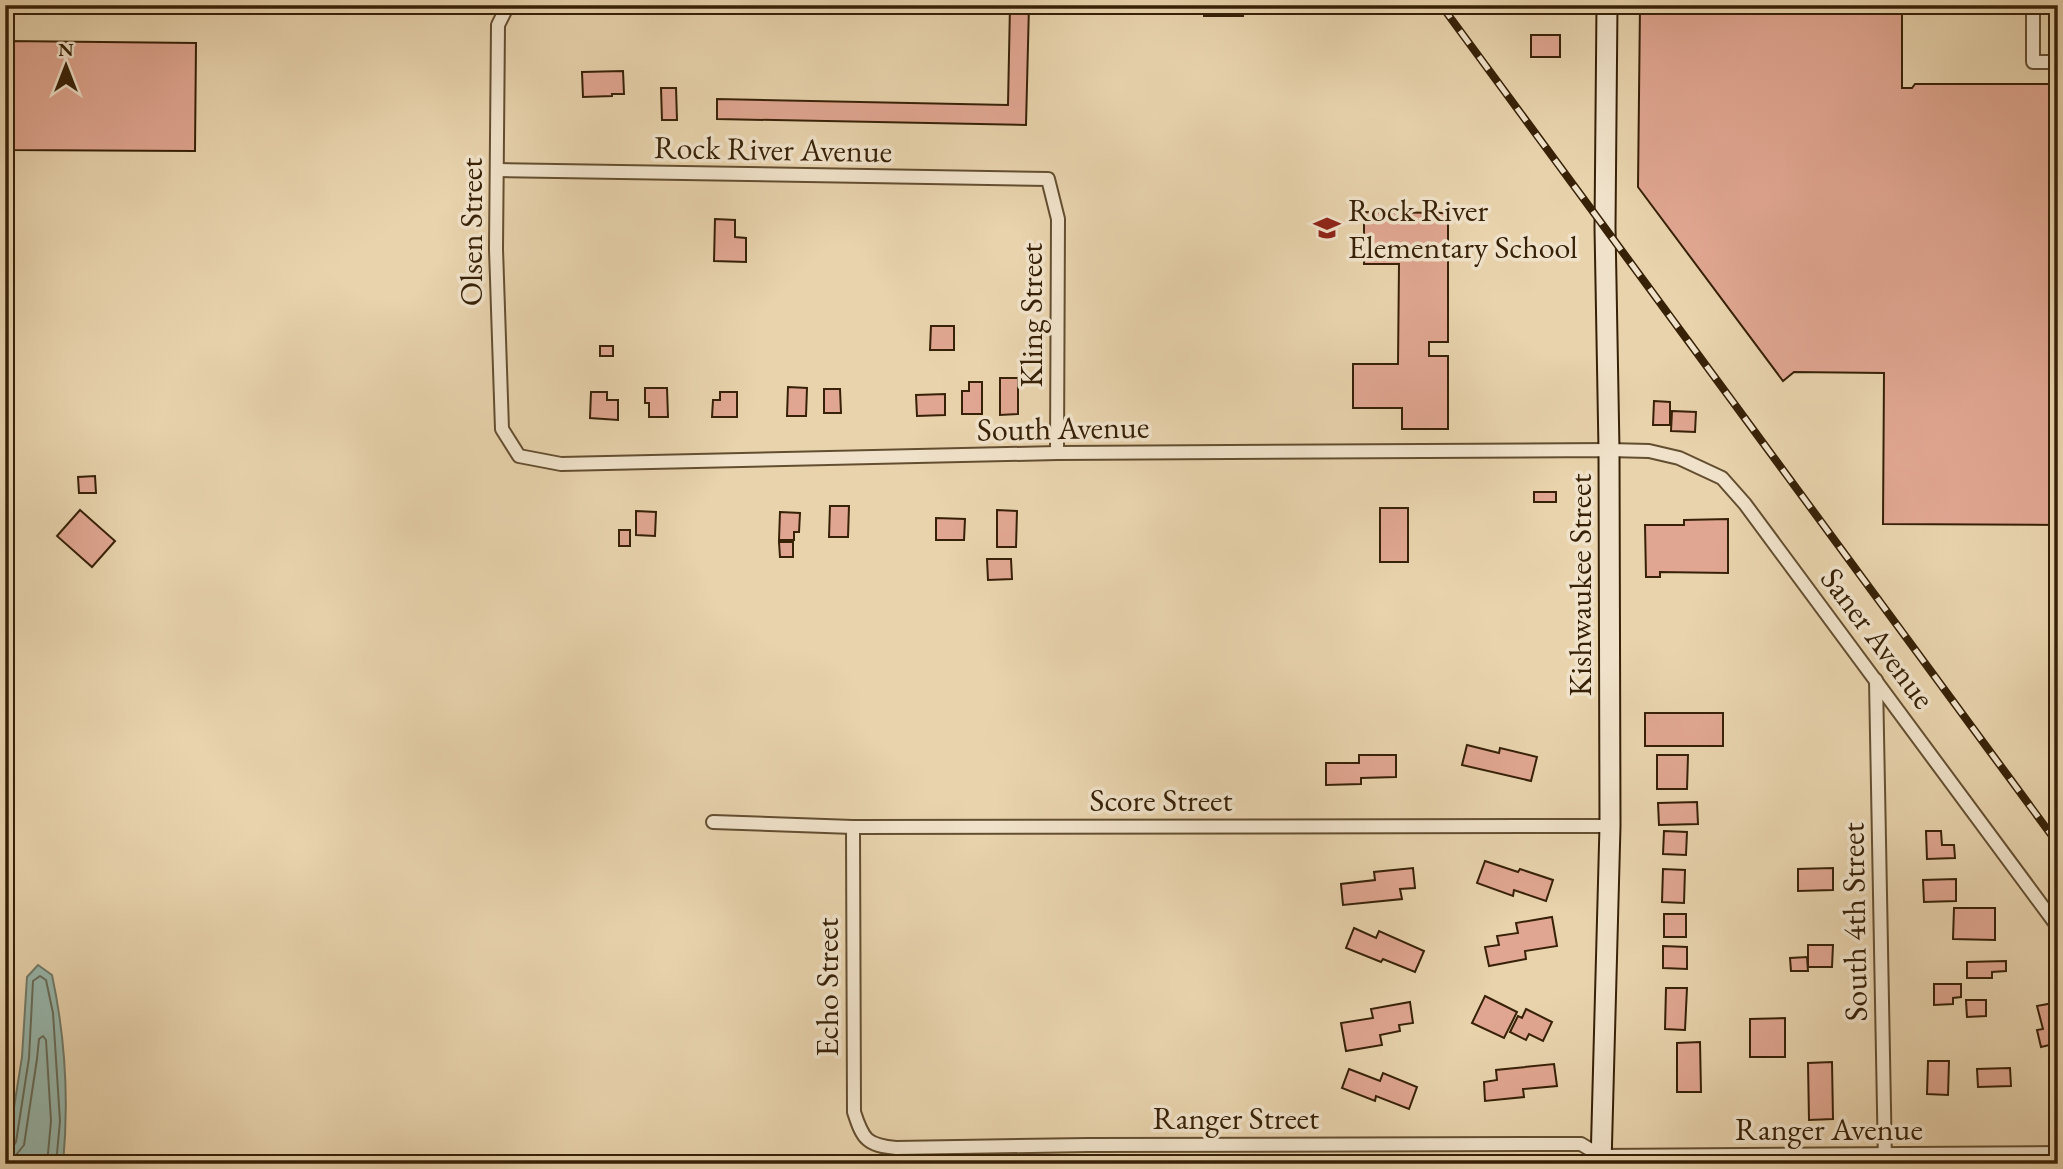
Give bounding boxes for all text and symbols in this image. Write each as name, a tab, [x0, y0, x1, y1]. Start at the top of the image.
north arrow	[32, 32, 102, 102]
text: N	[58, 37, 74, 62]
street label: Rock River Avenue	[653, 126, 893, 172]
street label: Olsen Street	[450, 158, 492, 306]
place label: Rock River Elementary School	[1348, 189, 1578, 268]
school or university icon: Rock River Elementary School	[1312, 213, 1342, 243]
street label: Kling Street	[1010, 243, 1052, 387]
street label: South Avenue	[976, 405, 1150, 451]
street label: Kishwaukee Street	[1559, 473, 1601, 697]
street label: Saner Avenue	[1811, 559, 1945, 717]
street label: Score Street	[1090, 779, 1232, 821]
street label: South 4th Street	[1831, 822, 1877, 1022]
street label: Echo Street	[806, 917, 848, 1057]
street label: Ranger Street	[1153, 1097, 1319, 1139]
street label: Ranger Avenue	[1735, 1108, 1923, 1150]

